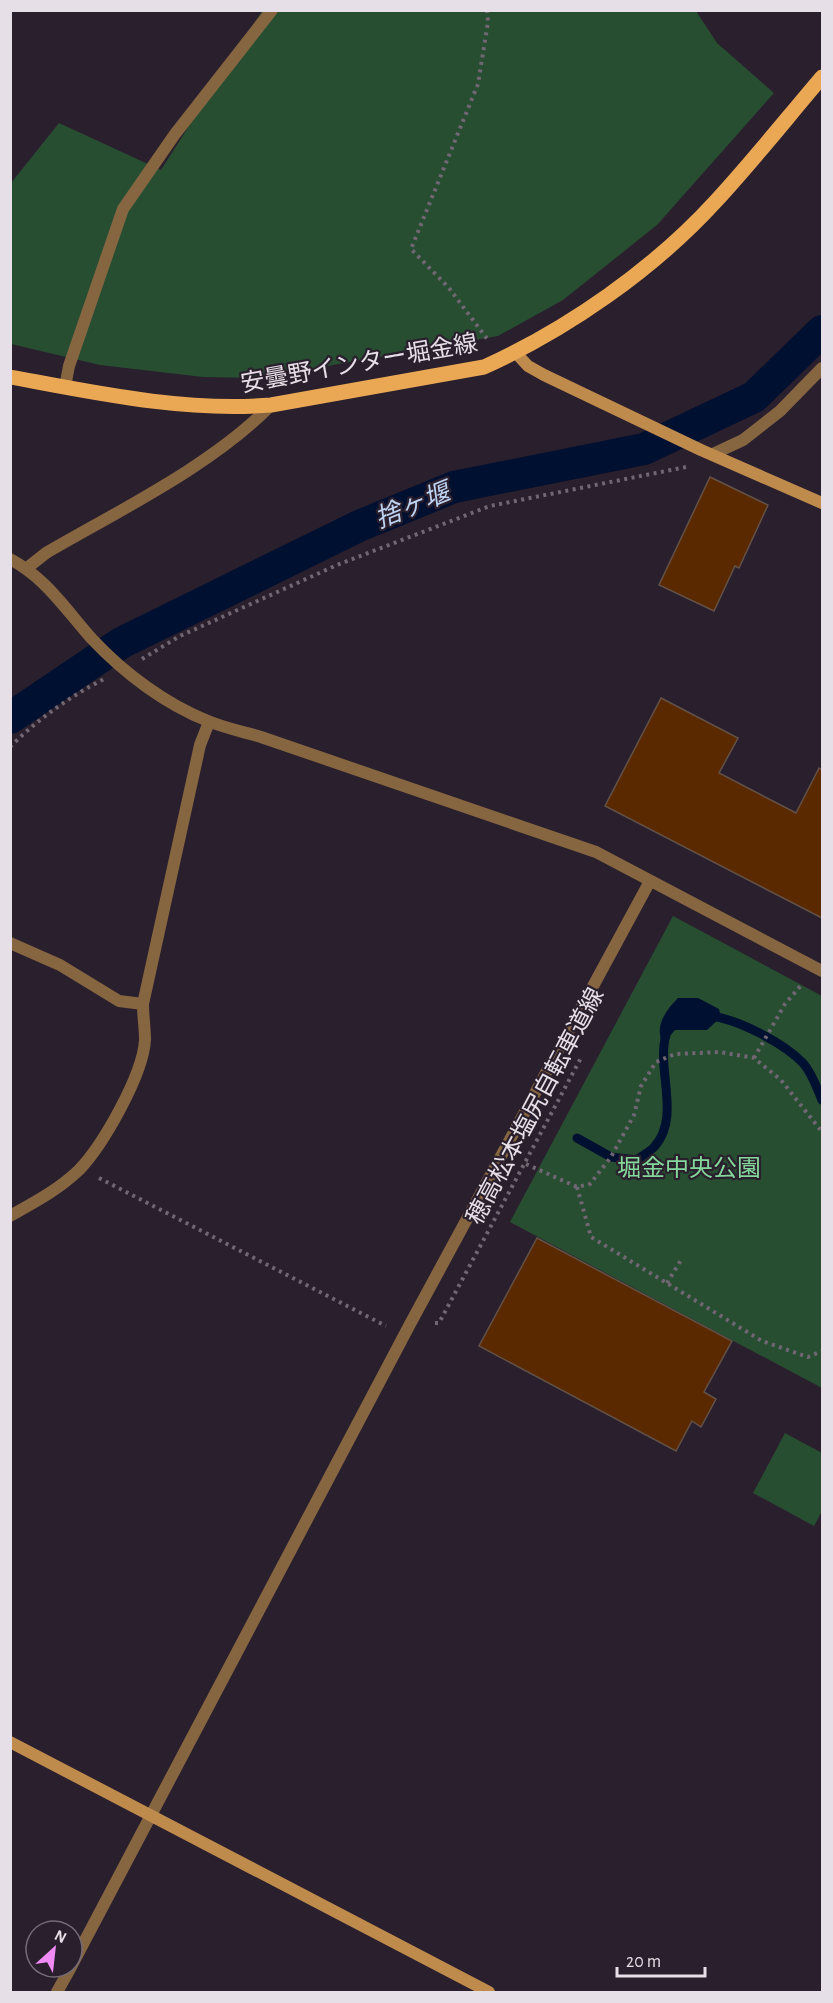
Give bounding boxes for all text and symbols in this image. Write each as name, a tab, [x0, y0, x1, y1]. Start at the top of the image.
street label: 安曇野インター堀金線	[239, 329, 479, 397]
water label: 捨ヶ堰	[371, 477, 457, 533]
street label: 穂高松本塩尻自転車道線	[462, 983, 608, 1229]
park label: 堀金中央公園	[617, 1155, 761, 1181]
north arrow	[24, 1919, 84, 1979]
text: N	[52, 1927, 69, 1946]
scale bar	[617, 1940, 706, 1978]
text: 20 m	[626, 1953, 661, 1971]

